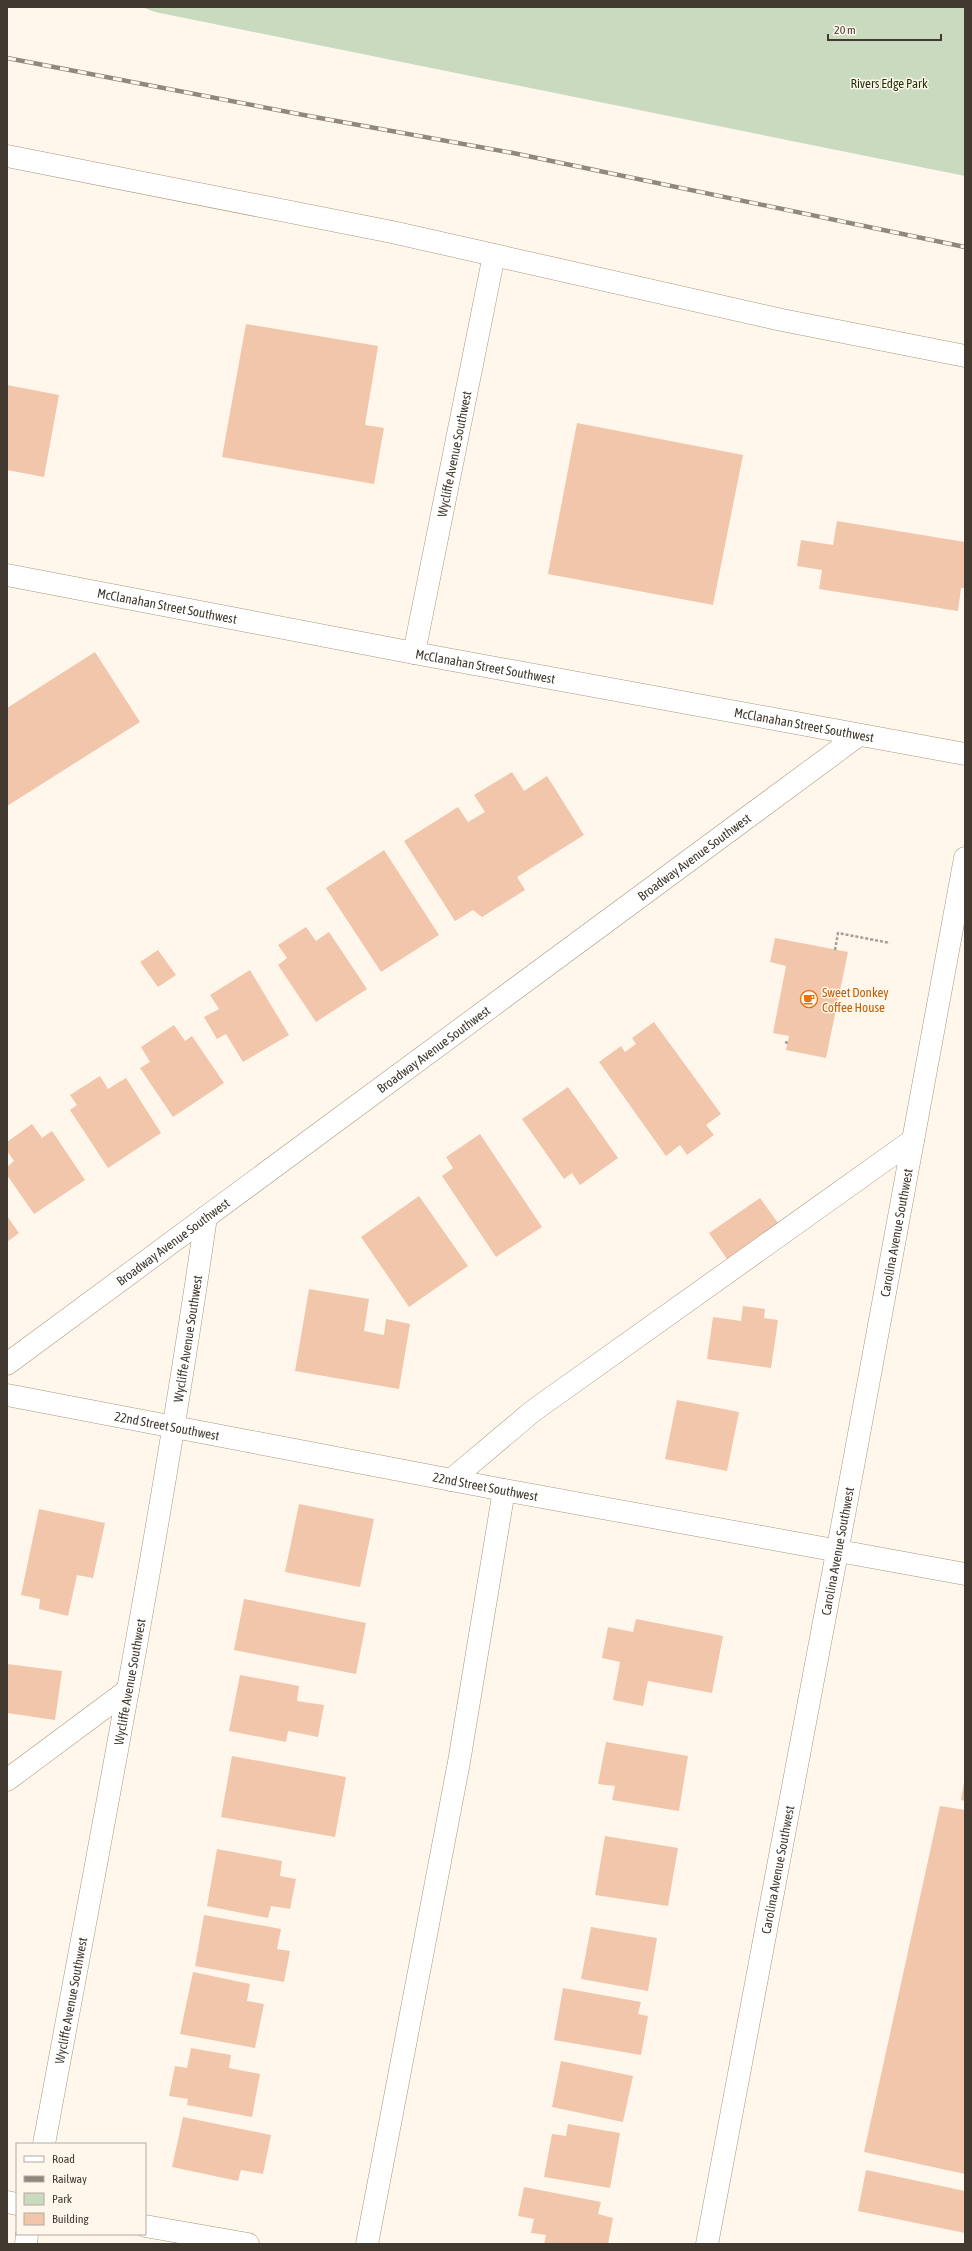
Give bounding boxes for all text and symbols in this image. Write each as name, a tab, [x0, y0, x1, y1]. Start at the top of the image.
scale bar	[828, 16, 941, 42]
text: 20 m	[834, 23, 856, 37]
park label: Rivers Edge Park	[850, 76, 928, 91]
street label: Wycliffe Avenue Southwest	[434, 389, 475, 518]
street label: McClanahan Street Southwest	[96, 585, 238, 627]
street label: McClanahan Street Southwest	[414, 646, 557, 687]
street label: McClanahan Street Southwest	[733, 705, 875, 745]
street label: Broadway Avenue Southwest	[635, 810, 754, 904]
place label: Sweet Donkey Coffee House	[822, 985, 889, 1015]
cafe icon: Sweet Donkey Coffee House	[799, 989, 819, 1009]
street label: Broadway Avenue Southwest	[374, 1003, 493, 1096]
street label: Carolina Avenue Southwest	[877, 1167, 916, 1298]
street label: Broadway Avenue Southwest	[114, 1195, 233, 1289]
street label: Wycliffe Avenue Southwest	[171, 1274, 205, 1403]
street label: 22nd Street Southwest	[113, 1409, 221, 1444]
street label: 22nd Street Southwest	[431, 1470, 539, 1504]
street label: Carolina Avenue Southwest	[818, 1486, 857, 1617]
street label: Wycliffe Avenue Southwest	[111, 1617, 149, 1746]
street label: Carolina Avenue Southwest	[759, 1804, 797, 1935]
street label: Wycliffe Avenue Southwest	[52, 1936, 90, 2065]
legend	[16, 2143, 146, 2235]
text: Road	[52, 2152, 75, 2166]
text: Railway	[52, 2172, 87, 2186]
text: Park	[52, 2192, 73, 2206]
text: Building	[52, 2212, 90, 2226]

